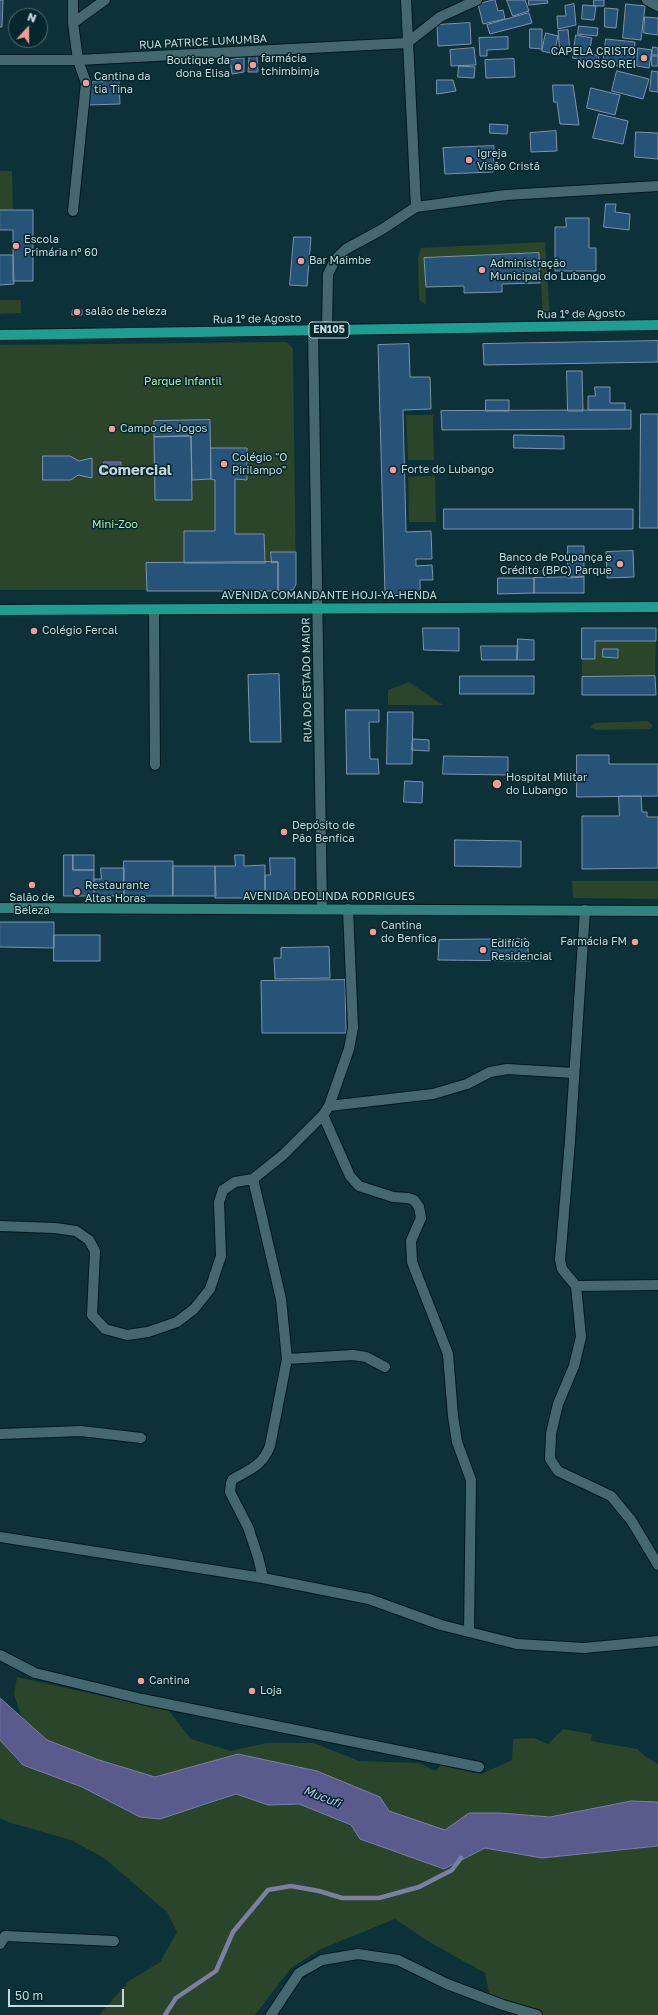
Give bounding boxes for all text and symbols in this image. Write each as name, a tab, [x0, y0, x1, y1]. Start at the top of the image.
north arrow	[8, 8, 48, 48]
text: N	[26, 10, 38, 25]
street label: RUA PATRICE LUMUMBA	[139, 32, 267, 52]
place label: CAPELA CRISTO NOSSO REI	[551, 45, 636, 71]
place label: farmácia tchimbimja	[261, 52, 319, 78]
marker: CAPELA CRISTO NOSSO REI	[639, 53, 649, 63]
place label: Boutique da dona Elisa	[166, 54, 230, 80]
marker: farmácia tchimbimja	[248, 60, 258, 70]
marker: Boutique da dona Elisa	[233, 62, 243, 72]
place label: Cantina da tia Tina	[94, 70, 150, 96]
marker: Cantina da tia Tina	[81, 78, 91, 88]
place label: Igreja Visão Cristã	[477, 147, 540, 173]
marker: Igreja Visão Cristã	[464, 155, 474, 165]
place label: Escola Primária nº 60	[24, 233, 98, 259]
marker: Escola Primária nº 60	[11, 241, 21, 251]
place label: Bar Maimbe	[309, 254, 371, 268]
marker: Bar Maimbe	[296, 256, 306, 266]
place label: Administração Municipal do Lubango	[490, 257, 606, 283]
marker: Administração Municipal do Lubango	[477, 265, 487, 275]
place label: salão de beleza	[85, 305, 167, 319]
marker: salão de beleza	[72, 307, 82, 317]
street label: Rua 1º de Agosto	[537, 307, 625, 321]
street label: Rua 1º de Agosto	[213, 312, 301, 326]
road number: EN105	[309, 322, 349, 338]
park label: Parque Infantil	[144, 375, 222, 389]
place label: Campo de Jogos	[120, 422, 207, 436]
marker: Campo de Jogos	[107, 424, 117, 434]
place label: Colégio "O Pirilampo"	[232, 451, 287, 477]
marker: Colégio "O Pirilampo"	[219, 459, 229, 469]
district label: Comercial	[98, 461, 172, 479]
place label: Forte do Lubango	[401, 463, 494, 477]
marker: Forte do Lubango	[388, 465, 398, 475]
park label: Mini-Zoo	[92, 518, 138, 532]
place label: Banco de Poupança e Crédito (BPC) Parque	[499, 551, 612, 577]
marker: Banco de Poupança e Crédito (BPC) Parque	[615, 559, 625, 569]
street label: AVENIDA COMANDANTE HOJI-YA-HENDA	[221, 589, 437, 603]
street label: RUA DO ESTADO MAIOR	[299, 617, 315, 743]
place label: Colégio Fercal	[42, 624, 118, 638]
marker: Colégio Fercal	[29, 626, 39, 636]
place label: Hospital Militar do Lubango	[506, 771, 587, 797]
marker: Hospital Militar do Lubango	[491, 778, 503, 790]
place label: Depósito de Pão Benfica	[292, 819, 355, 845]
marker: Depósito de Pão Benfica	[279, 827, 289, 837]
place label: Restaurante Altas Horas	[85, 879, 150, 905]
marker: Salão de Beleza	[27, 880, 37, 890]
marker: Restaurante Altas Horas	[72, 887, 82, 897]
street label: AVENIDA DEOLINDA RODRIGUES	[243, 890, 415, 904]
place label: Salão de Beleza	[9, 891, 55, 917]
place label: Cantina do Benfica	[381, 919, 437, 945]
marker: Cantina do Benfica	[368, 927, 378, 937]
place label: Farmácia FM	[560, 935, 627, 949]
place label: Edifício Residencial	[491, 937, 552, 963]
marker: Farmácia FM	[630, 937, 640, 947]
marker: Edifício Residencial	[478, 945, 488, 955]
place label: Cantina	[149, 1674, 190, 1688]
marker: Cantina	[136, 1676, 146, 1686]
place label: Loja	[260, 1684, 282, 1698]
marker: Loja	[247, 1686, 257, 1696]
water label: Mucufi	[301, 1783, 343, 1811]
scale bar	[10, 1981, 126, 2007]
text: 50 m	[15, 1988, 43, 2003]

